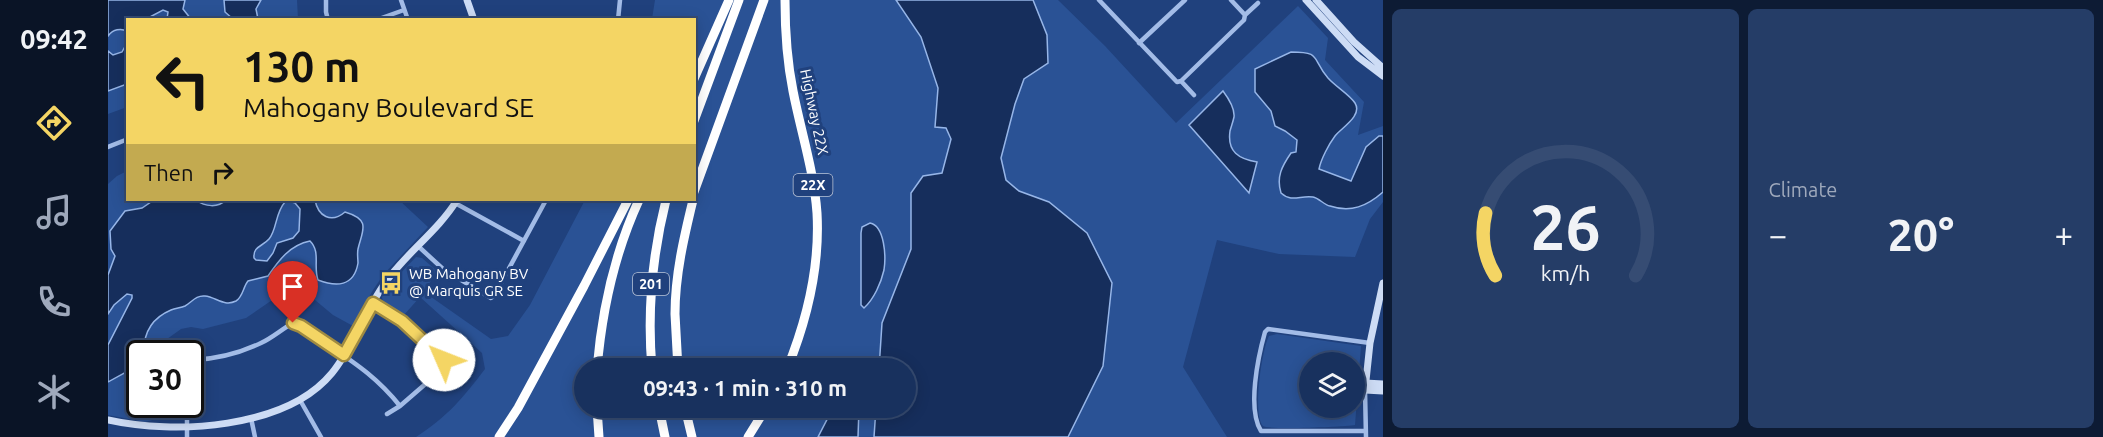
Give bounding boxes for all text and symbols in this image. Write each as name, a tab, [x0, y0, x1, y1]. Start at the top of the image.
text: 09:42	[20, 24, 88, 54]
icon: left	[144, 42, 222, 120]
text: 130 m	[243, 43, 360, 90]
street label: Highway 22X	[797, 67, 832, 156]
text: Mahogany Boulevard SE	[243, 92, 534, 122]
icon: directions	[33, 102, 75, 144]
icon: right	[206, 156, 239, 189]
text: Then	[144, 160, 194, 185]
road number: 22X	[794, 174, 832, 196]
text: Climate	[1769, 178, 1837, 201]
icon: music	[33, 191, 75, 233]
text: 26	[1530, 192, 1600, 262]
text: 20°	[1887, 209, 1954, 260]
text: −	[1769, 216, 1787, 253]
text: +	[2054, 216, 2073, 253]
pin	[267, 261, 318, 323]
text: km/h	[1540, 261, 1590, 285]
place label: WB Mahogany BV @ Marquis GR SE	[409, 265, 529, 299]
icon: arrive	[276, 270, 309, 303]
bus stop icon: WB Mahogany BV @ Marquis GR SE	[378, 270, 404, 296]
road number: 201	[633, 273, 669, 295]
icon: phone	[33, 281, 75, 323]
position arrow	[412, 328, 476, 392]
speed limit sign: 30	[126, 340, 204, 418]
map controls	[1299, 352, 1365, 418]
button: layers	[1299, 352, 1365, 418]
icon: climate	[33, 371, 75, 413]
text: 09:43 · 1 min · 310 m	[643, 375, 847, 400]

